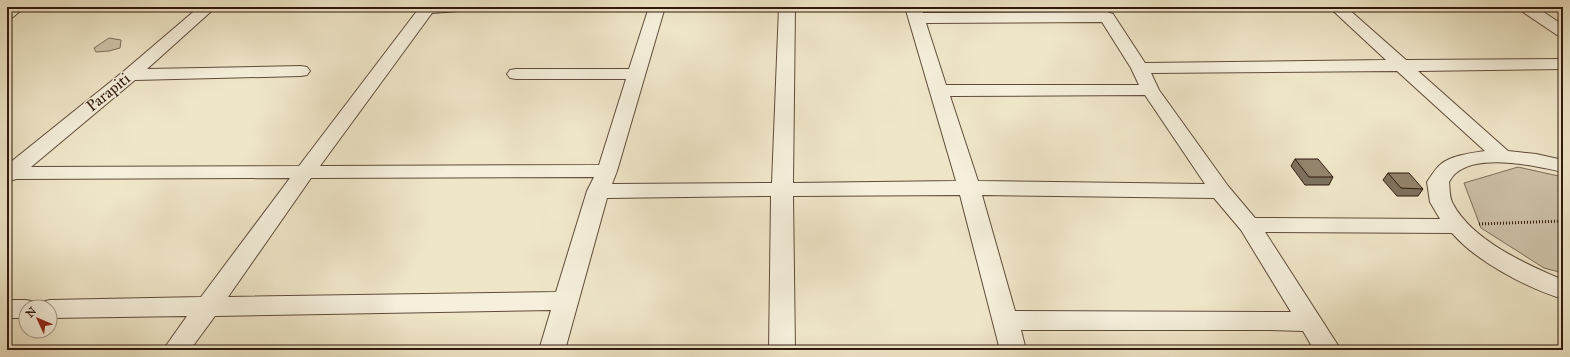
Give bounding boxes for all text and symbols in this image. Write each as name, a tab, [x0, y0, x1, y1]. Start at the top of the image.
street label: Parapiti	[82, 68, 134, 115]
north arrow	[18, 299, 58, 339]
text: N	[23, 304, 40, 320]

